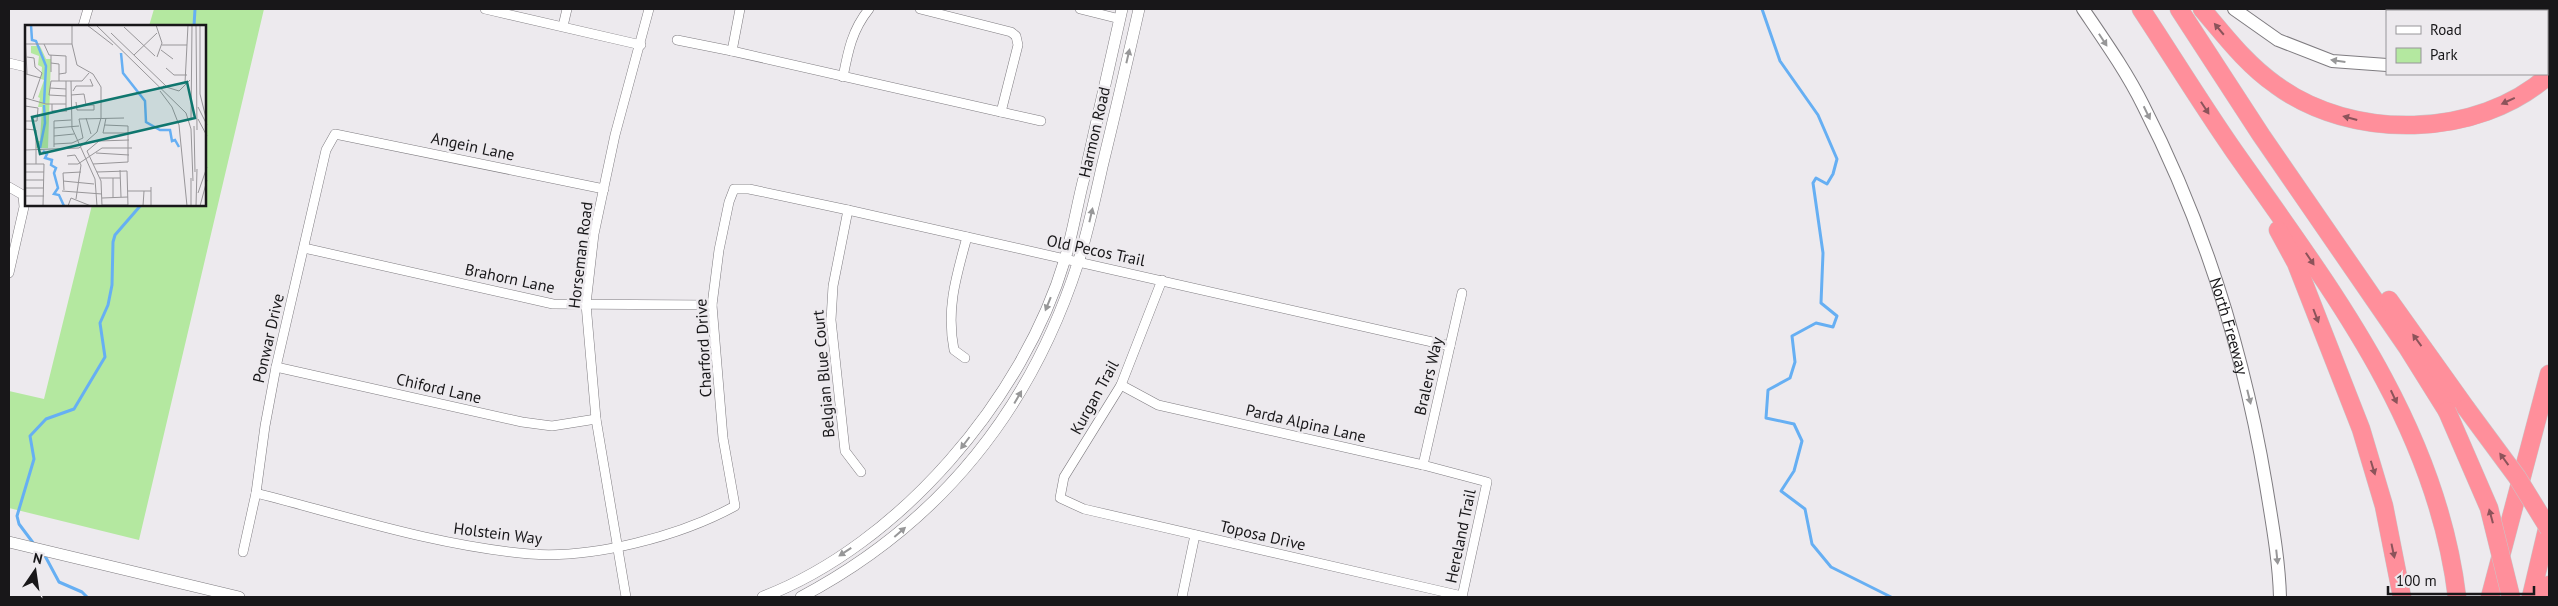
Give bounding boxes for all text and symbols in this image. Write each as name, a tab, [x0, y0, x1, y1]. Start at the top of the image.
legend	[2386, 10, 2548, 75]
text: Road	[2430, 20, 2462, 39]
one-way arrow	[2213, 22, 2224, 35]
inset map	[25, 25, 206, 206]
one-way arrow	[2099, 33, 2108, 46]
text: Park	[2430, 45, 2458, 64]
one-way arrow	[1124, 49, 1132, 64]
one-way arrow	[2330, 56, 2346, 64]
street label: Harmon Road	[1074, 85, 1114, 179]
one-way arrow	[2501, 98, 2515, 106]
one-way arrow	[2200, 101, 2210, 114]
one-way arrow	[2143, 106, 2151, 120]
one-way arrow	[2343, 114, 2358, 122]
street label: Angein Lane	[429, 127, 517, 165]
street label: Horseman Road	[564, 200, 596, 310]
one-way arrow	[1087, 207, 1095, 222]
street label: Old Pecos Trail	[1045, 230, 1147, 270]
one-way arrow	[2305, 252, 2315, 265]
street label: Brahorn Lane	[463, 259, 557, 297]
street label: North Freeway	[2206, 275, 2253, 377]
street label: Ponwar Drive	[248, 291, 288, 385]
one-way arrow	[1043, 297, 1051, 311]
street label: Charford Drive	[690, 298, 716, 398]
one-way arrow	[2313, 308, 2320, 323]
street label: Belgian Blue Court	[807, 309, 839, 439]
one-way arrow	[2412, 333, 2422, 347]
street label: Bralers Way	[1409, 334, 1447, 417]
street label: Kurgan Trail	[1065, 356, 1123, 438]
street label: Chiford Lane	[394, 368, 484, 408]
one-way arrow	[1013, 390, 1022, 403]
one-way arrow	[2245, 390, 2253, 405]
one-way arrow	[2391, 390, 2399, 404]
street label: Parda Alpina Lane	[1244, 399, 1368, 447]
one-way arrow	[960, 436, 970, 450]
one-way arrow	[2498, 453, 2509, 466]
one-way arrow	[2369, 460, 2377, 475]
street label: Hereland Trail	[1440, 487, 1480, 585]
one-way arrow	[2487, 508, 2495, 523]
street label: Toposa Drive	[1218, 515, 1308, 555]
street label: Holstein Way	[453, 518, 544, 548]
one-way arrow	[894, 527, 906, 538]
one-way arrow	[2389, 544, 2397, 560]
north arrow	[10, 546, 60, 596]
one-way arrow	[838, 547, 852, 557]
text: N	[31, 549, 44, 568]
one-way arrow	[2273, 550, 2281, 566]
scale bar	[2388, 564, 2534, 596]
text: 100 m	[2396, 571, 2437, 590]

